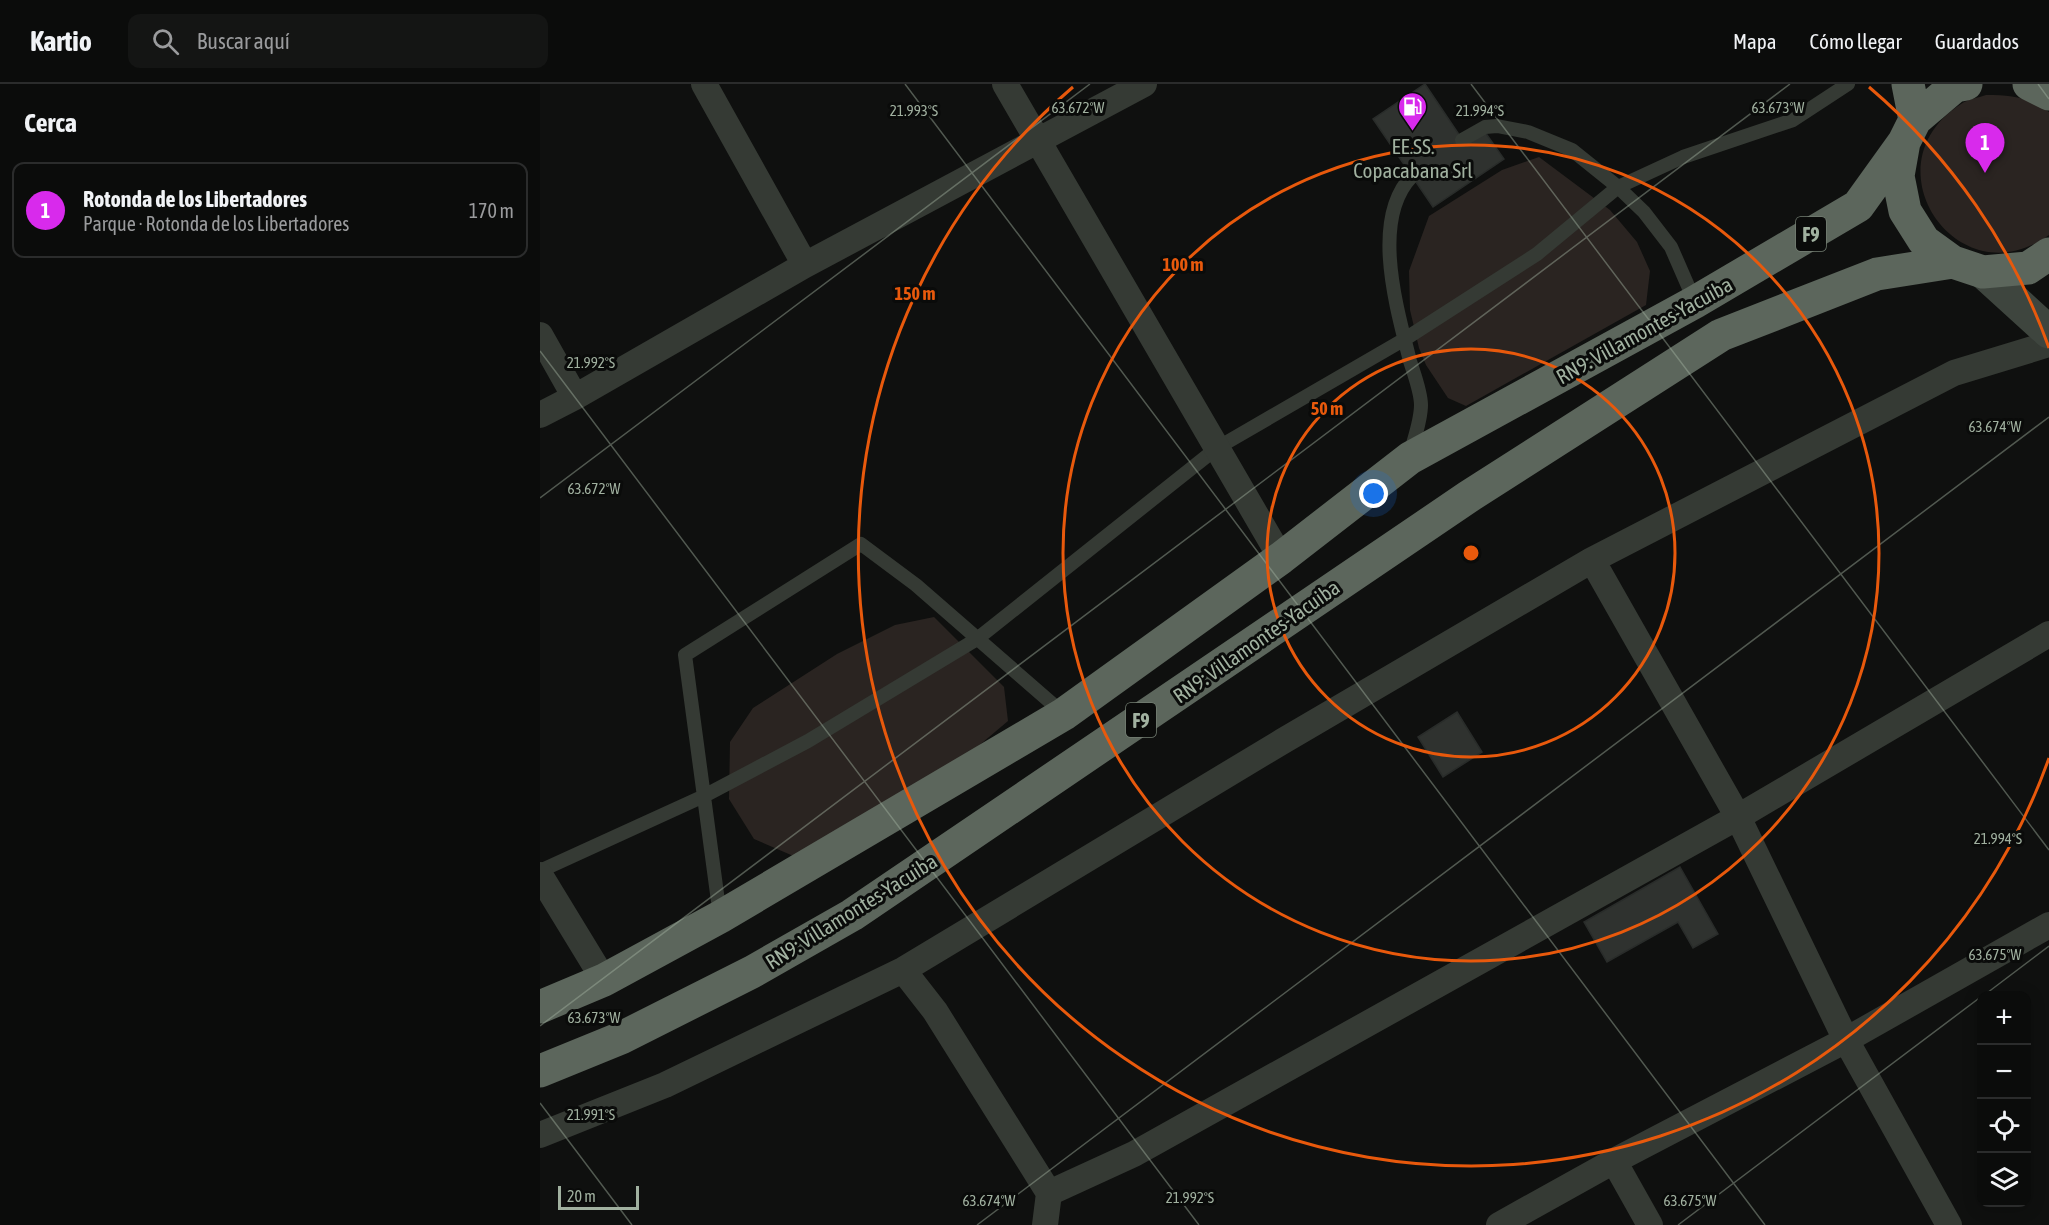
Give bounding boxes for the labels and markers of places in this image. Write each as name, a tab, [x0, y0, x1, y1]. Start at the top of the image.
fuel station icon: EE.SS. Copacabana Srl	[1397, 91, 1429, 133]
pin: 1	[1966, 124, 2004, 173]
place label: EE.SS. Copacabana Srl	[1353, 134, 1473, 182]
centre of rings	[1461, 543, 1481, 563]

